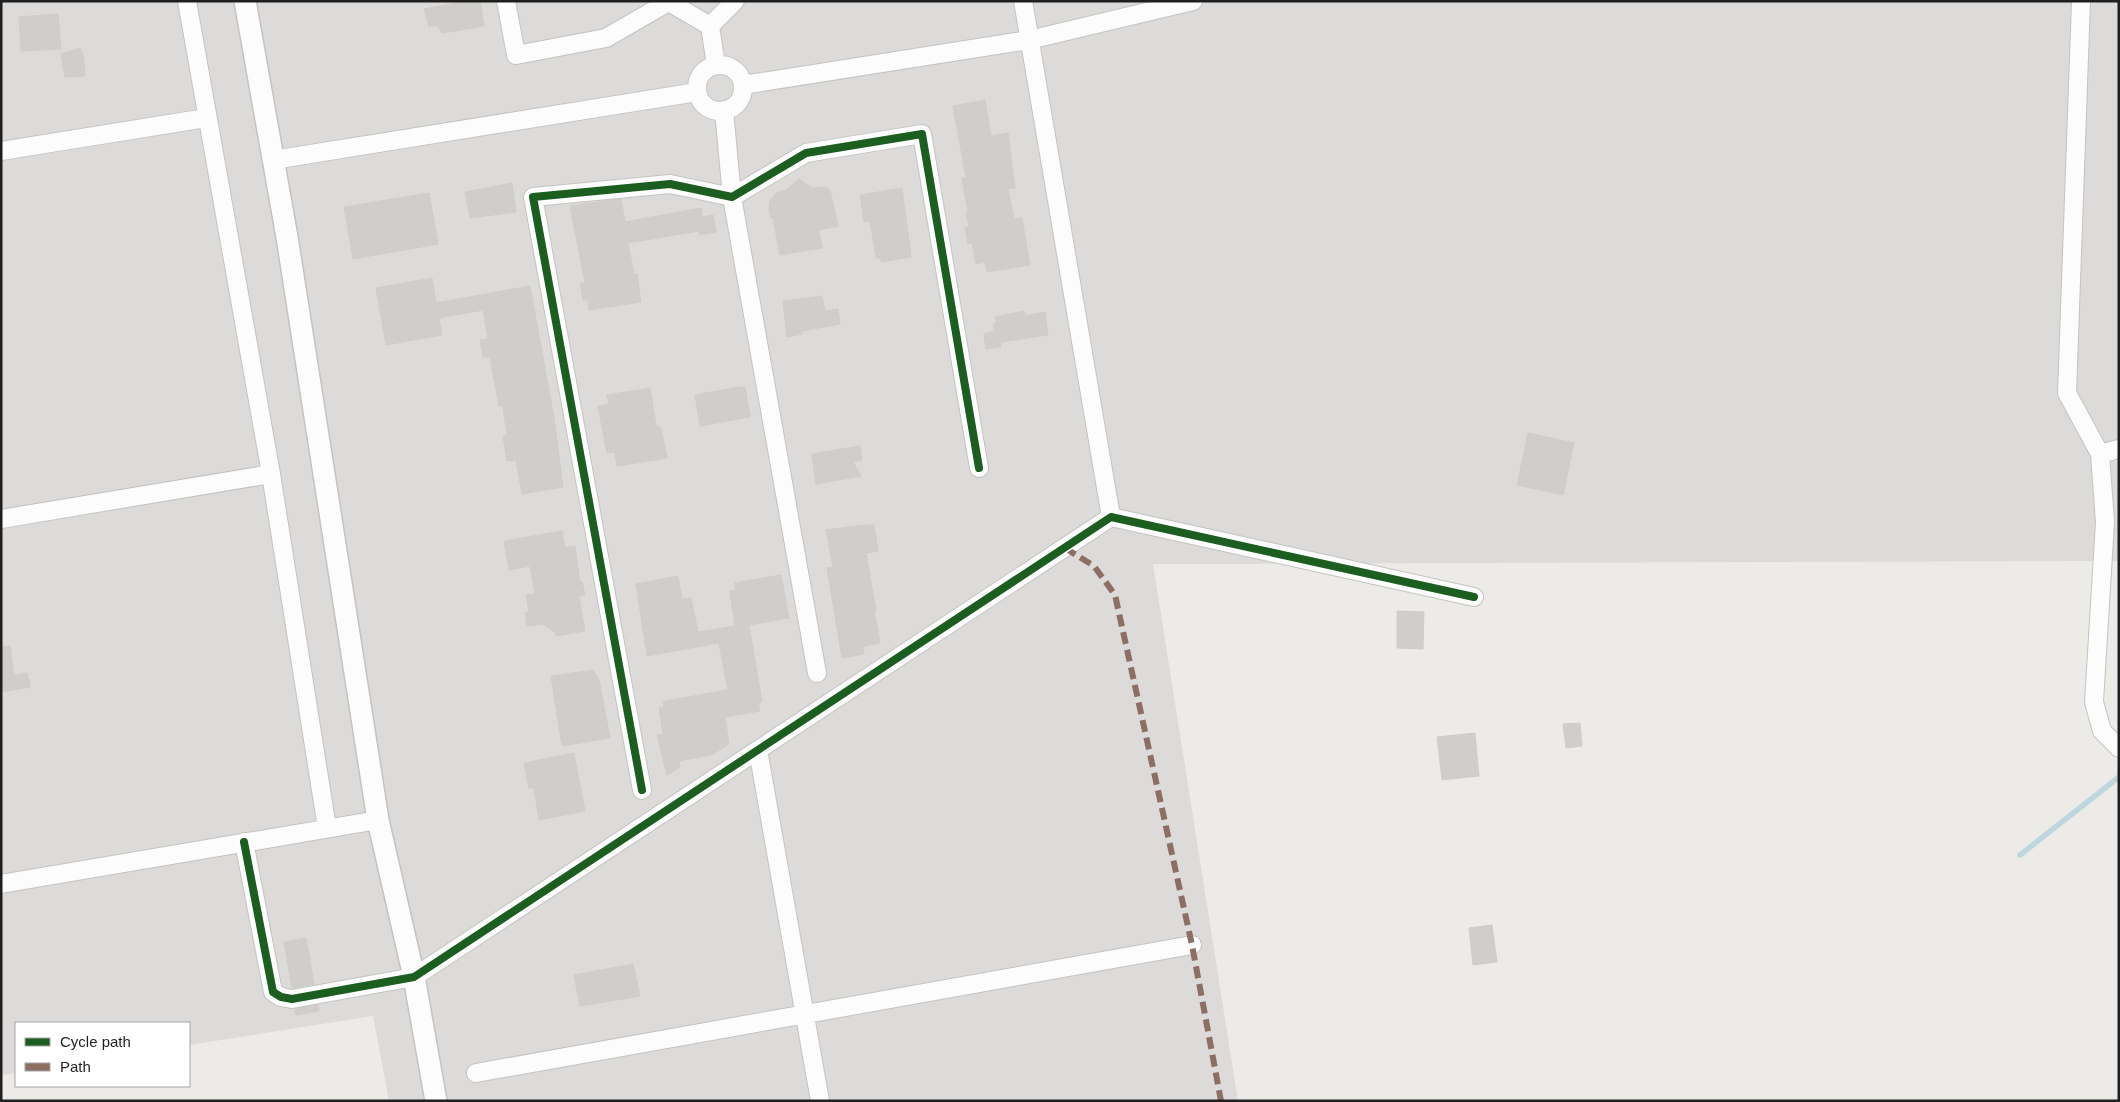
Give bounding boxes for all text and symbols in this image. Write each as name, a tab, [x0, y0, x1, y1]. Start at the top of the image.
legend	[15, 1022, 190, 1087]
text: Cycle path	[60, 1033, 131, 1050]
text: Path	[60, 1058, 91, 1075]

